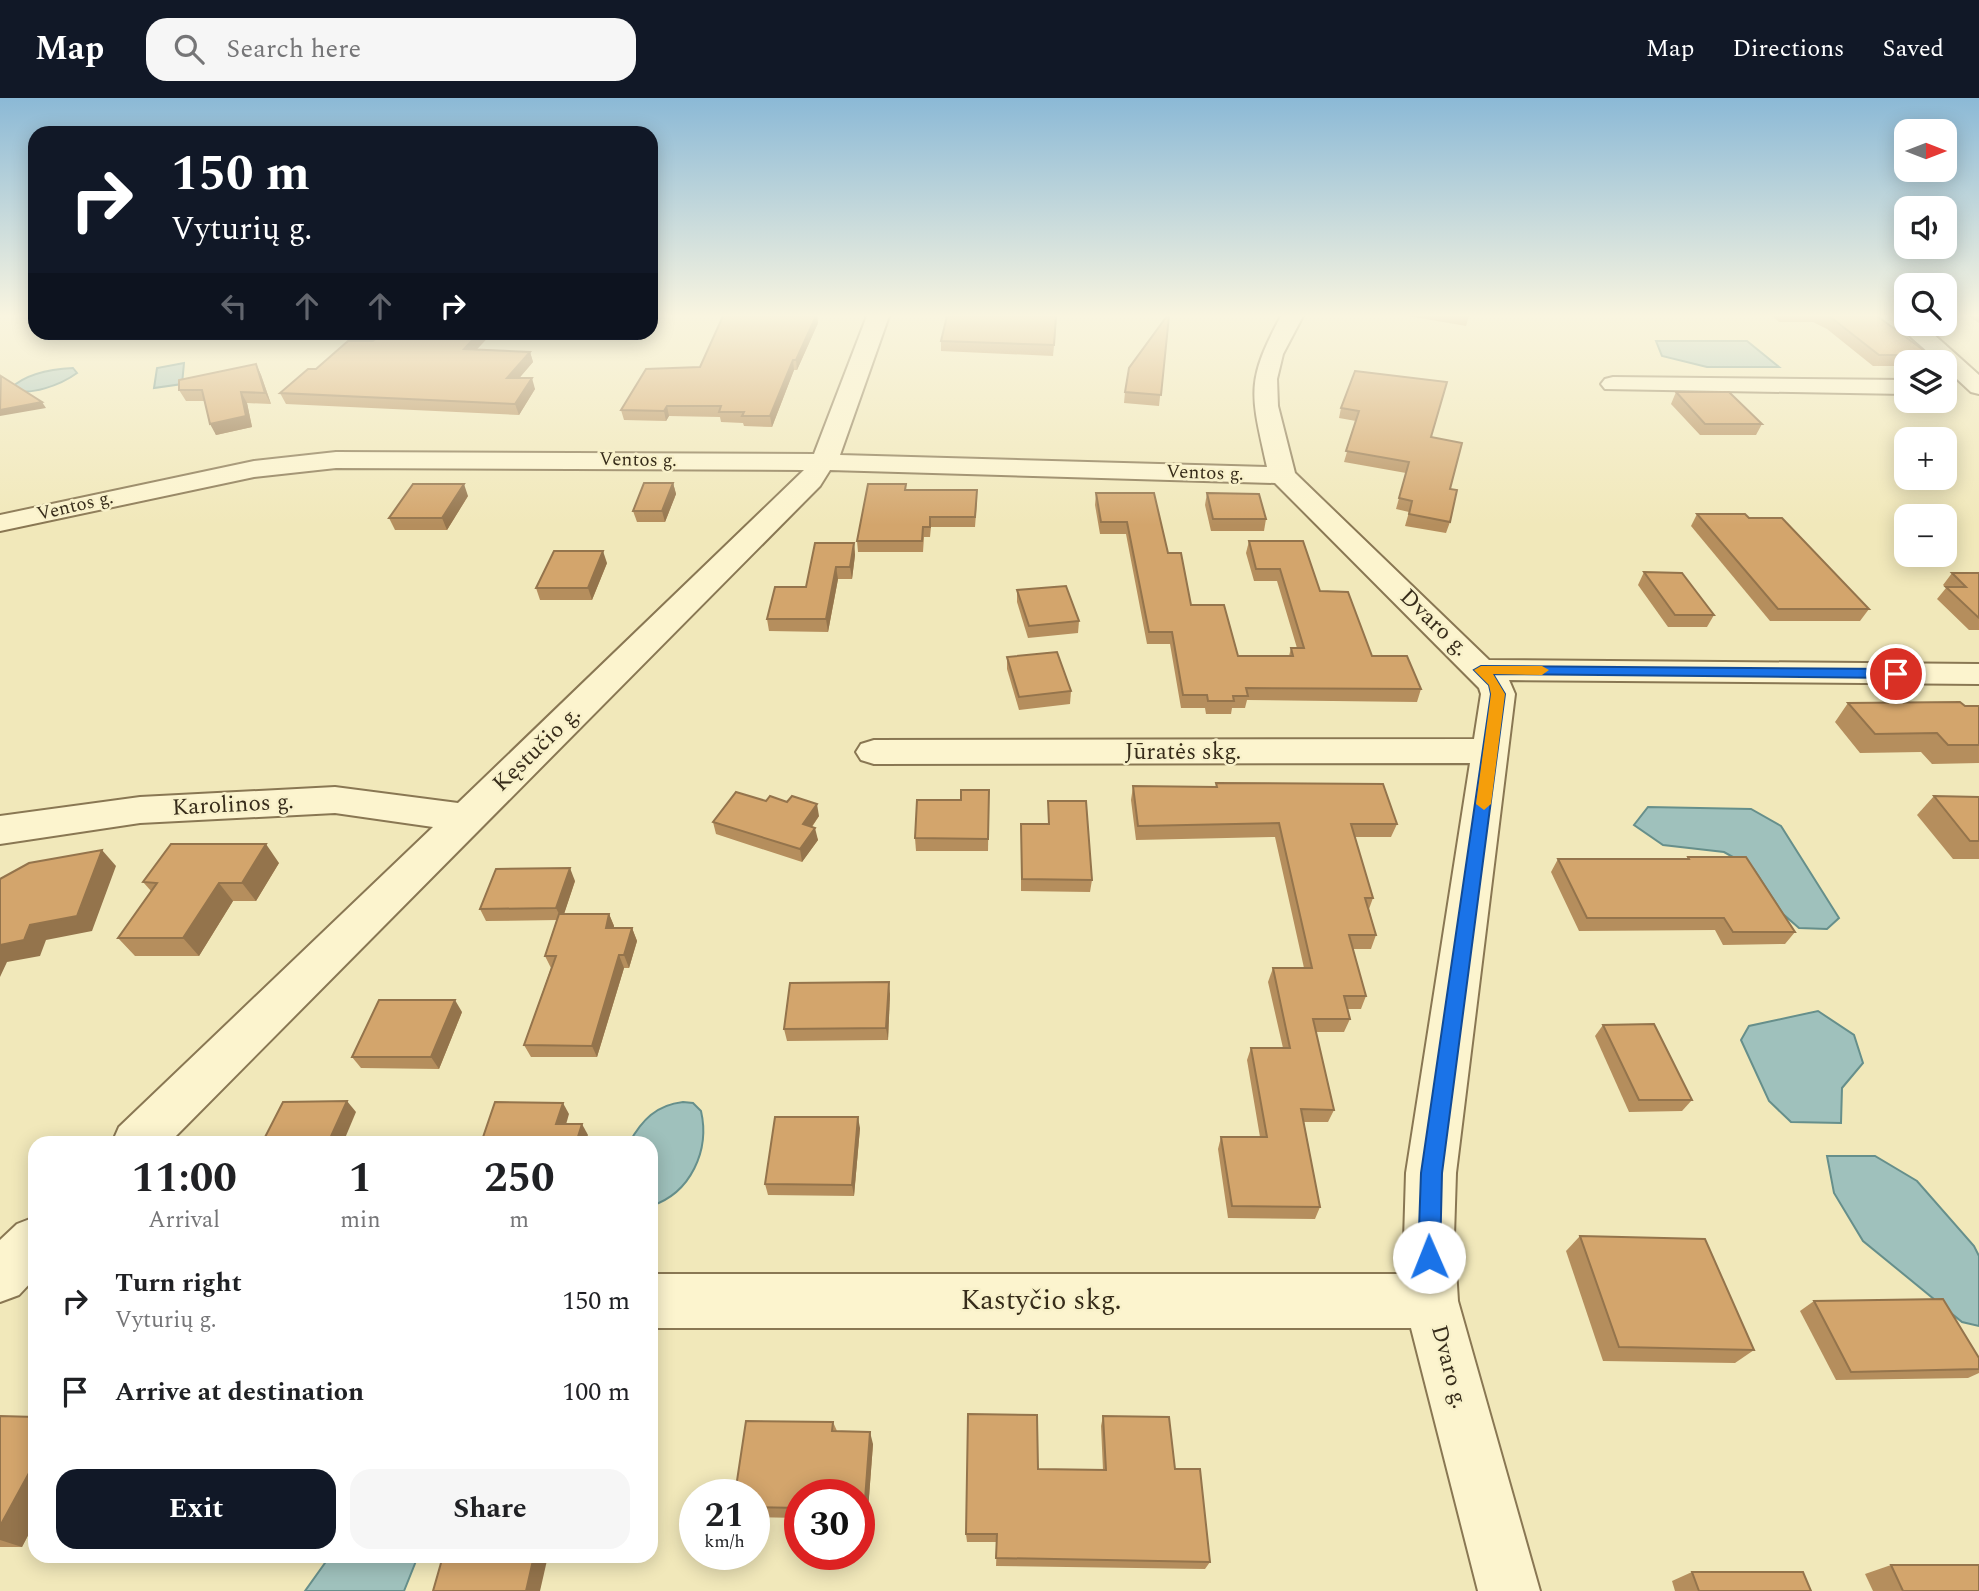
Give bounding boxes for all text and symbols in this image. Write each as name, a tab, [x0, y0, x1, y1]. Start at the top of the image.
search box	[146, 18, 636, 81]
text: Map	[35, 24, 104, 74]
text: Search here	[226, 29, 361, 69]
icon: search	[170, 30, 208, 68]
text: Map	[1646, 31, 1694, 67]
text: Directions	[1732, 31, 1844, 67]
text: Saved	[1882, 31, 1944, 67]
north arrow	[1894, 119, 1956, 182]
map controls	[1894, 119, 1957, 567]
text: 150 m	[171, 137, 310, 212]
icon: right	[56, 154, 147, 245]
button: sound	[1894, 196, 1957, 259]
text: Vyturių g.	[171, 205, 312, 254]
button: search	[1894, 273, 1957, 336]
icon: left	[215, 287, 253, 325]
icon: ahead	[288, 287, 326, 325]
icon: ahead	[361, 287, 399, 325]
icon: right	[434, 287, 472, 325]
button: layers	[1894, 350, 1957, 413]
button: +	[1894, 427, 1957, 490]
street label: Ventos g.	[599, 445, 677, 475]
street label: Ventos g.	[1166, 457, 1244, 489]
street label: Ventos g.	[34, 483, 116, 529]
button: −	[1894, 504, 1957, 567]
street label: Dvaro g.	[1391, 581, 1477, 665]
pin	[1866, 644, 1926, 704]
icon: arrive	[1877, 655, 1915, 693]
street label: Kęstučio g.	[485, 698, 589, 800]
street label: Jūratės skg.	[1125, 735, 1241, 770]
street label: Karolinos g.	[171, 784, 295, 826]
text: 11:00	[131, 1147, 237, 1210]
text: 1	[349, 1147, 372, 1210]
text: 250	[484, 1147, 555, 1210]
text: Arrival	[148, 1203, 220, 1238]
text: min	[340, 1203, 381, 1238]
text: m	[509, 1203, 529, 1238]
position arrow	[1392, 1220, 1466, 1294]
text: Turn right	[115, 1263, 242, 1303]
street label: Kastyčio skg.	[961, 1279, 1121, 1322]
text: 150 m	[562, 1281, 630, 1321]
icon: right	[56, 1282, 94, 1320]
text: Vyturių g.	[115, 1303, 216, 1338]
street label: Dvaro g.	[1421, 1321, 1477, 1413]
text: Arrive at destination	[115, 1372, 364, 1412]
text: 100 m	[562, 1372, 630, 1412]
icon: arrive	[56, 1373, 94, 1411]
button: Exit	[56, 1469, 336, 1549]
button: Share	[350, 1469, 630, 1549]
speed limit sign: 30	[784, 1479, 875, 1570]
text: 21	[705, 1489, 744, 1542]
text: km/h	[704, 1528, 745, 1555]

